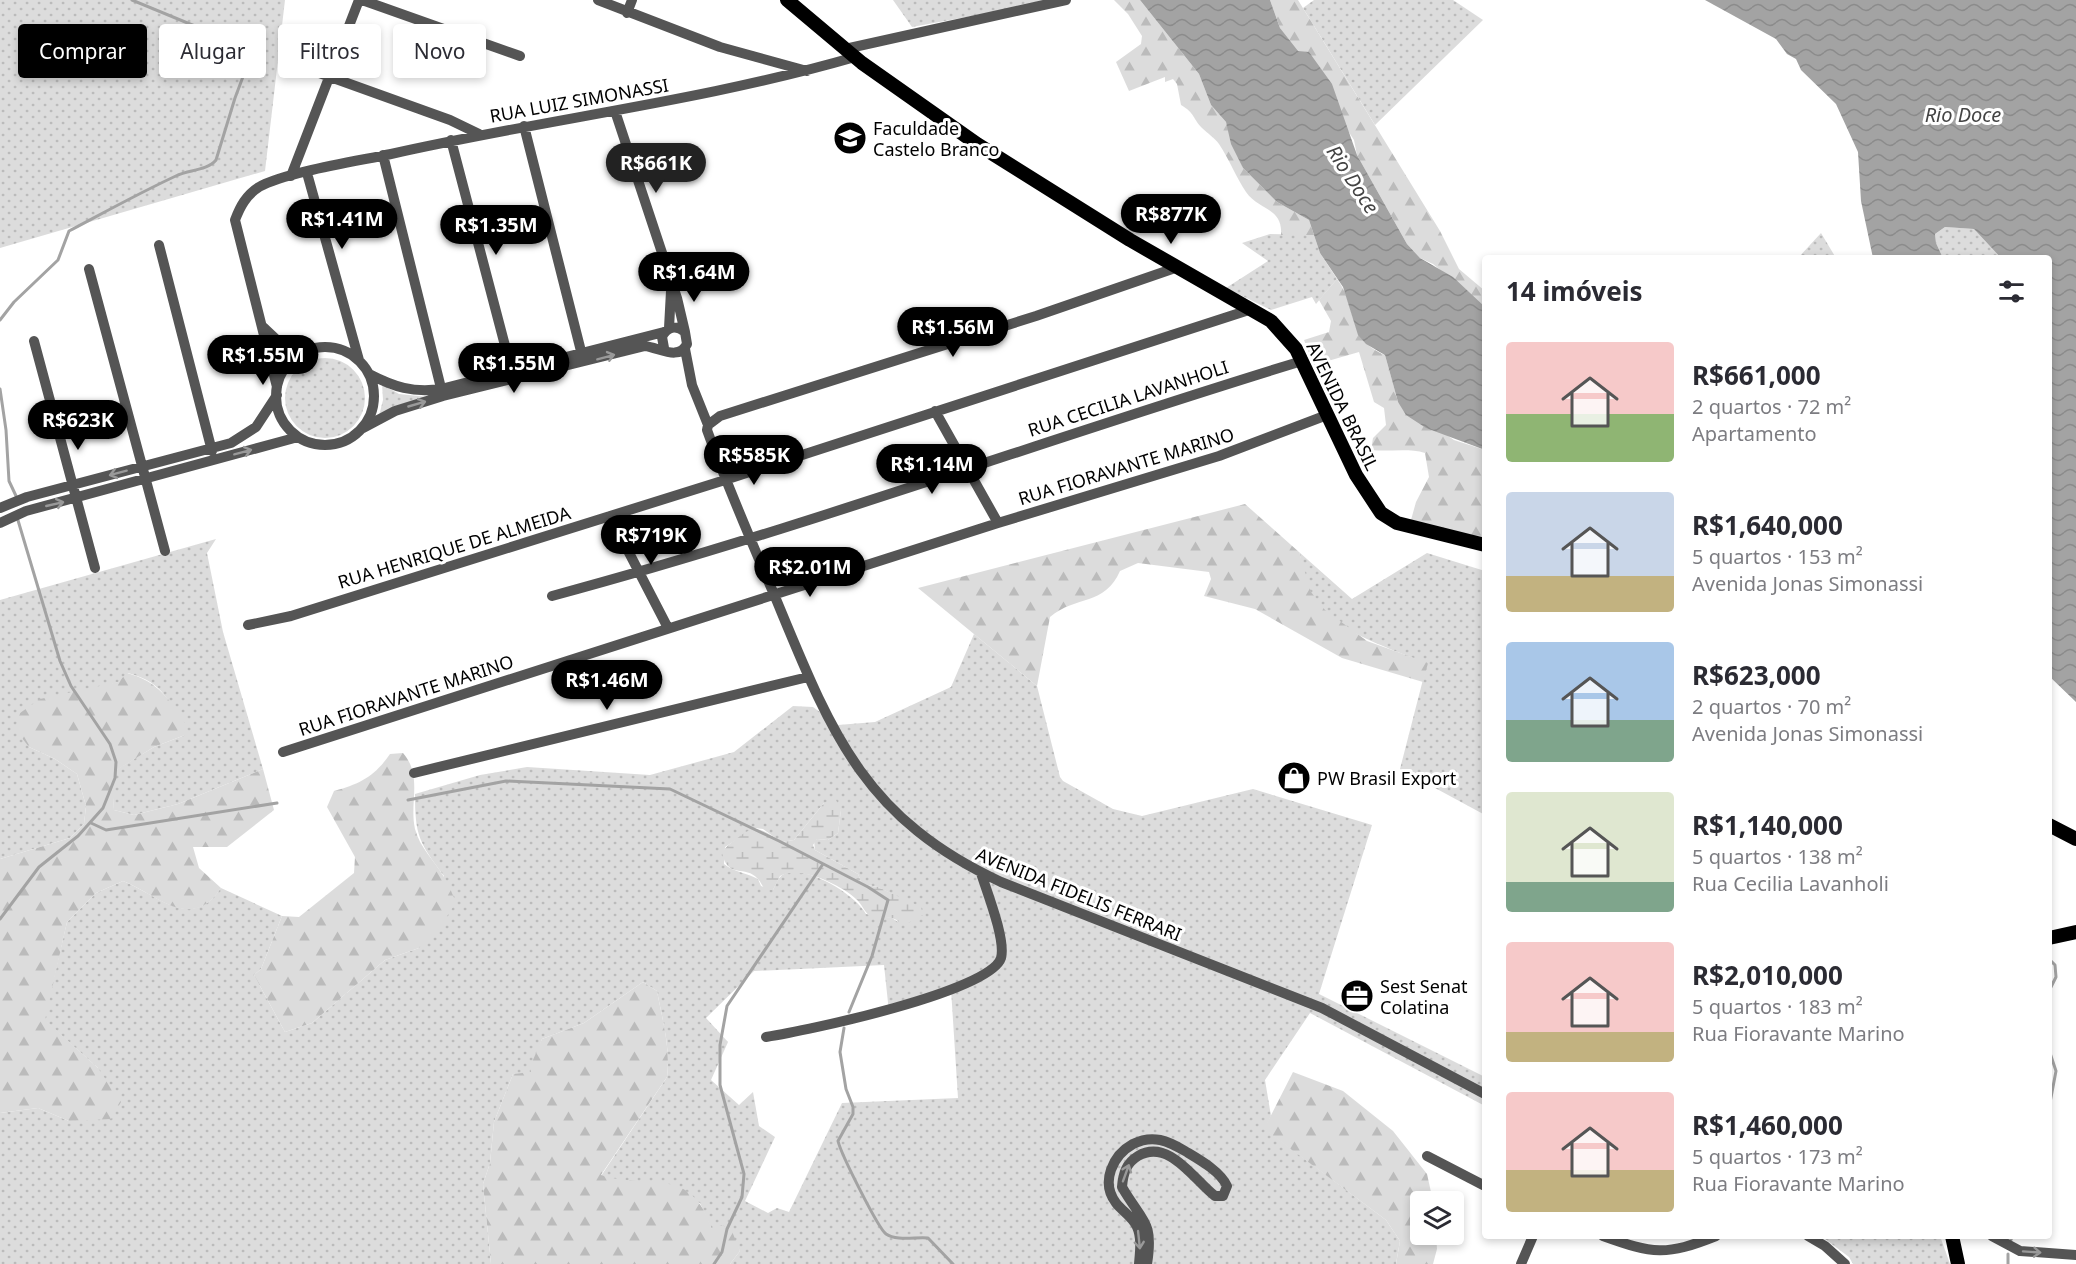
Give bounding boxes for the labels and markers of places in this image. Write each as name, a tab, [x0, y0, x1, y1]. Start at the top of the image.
place label: Faculdade Castelo Branco	[873, 116, 1000, 161]
school or university icon: Faculdade Castelo Branco	[832, 120, 868, 156]
pin: R$661K	[607, 143, 705, 194]
pin: R$877K	[1122, 194, 1220, 245]
pin: R$1.41M	[287, 199, 397, 250]
pin: R$1.35M	[441, 205, 551, 256]
pin: R$1.64M	[639, 252, 749, 303]
pin: R$1.56M	[898, 307, 1008, 358]
pin: R$1.55M	[208, 335, 318, 386]
pin: R$1.55M	[459, 343, 569, 394]
pin: R$623K	[29, 400, 127, 451]
pin: R$585K	[705, 435, 803, 486]
pin: R$1.14M	[877, 444, 987, 495]
pin: R$719K	[602, 515, 700, 566]
pin: R$2.01M	[755, 547, 865, 598]
pin: R$1.46M	[552, 660, 662, 711]
shop icon: PW Brasil Export	[1276, 760, 1312, 796]
place label: PW Brasil Export	[1317, 766, 1457, 790]
place label: Sest Senat Colatina	[1380, 974, 1468, 1019]
office icon: Sest Senat Colatina	[1339, 978, 1375, 1014]

